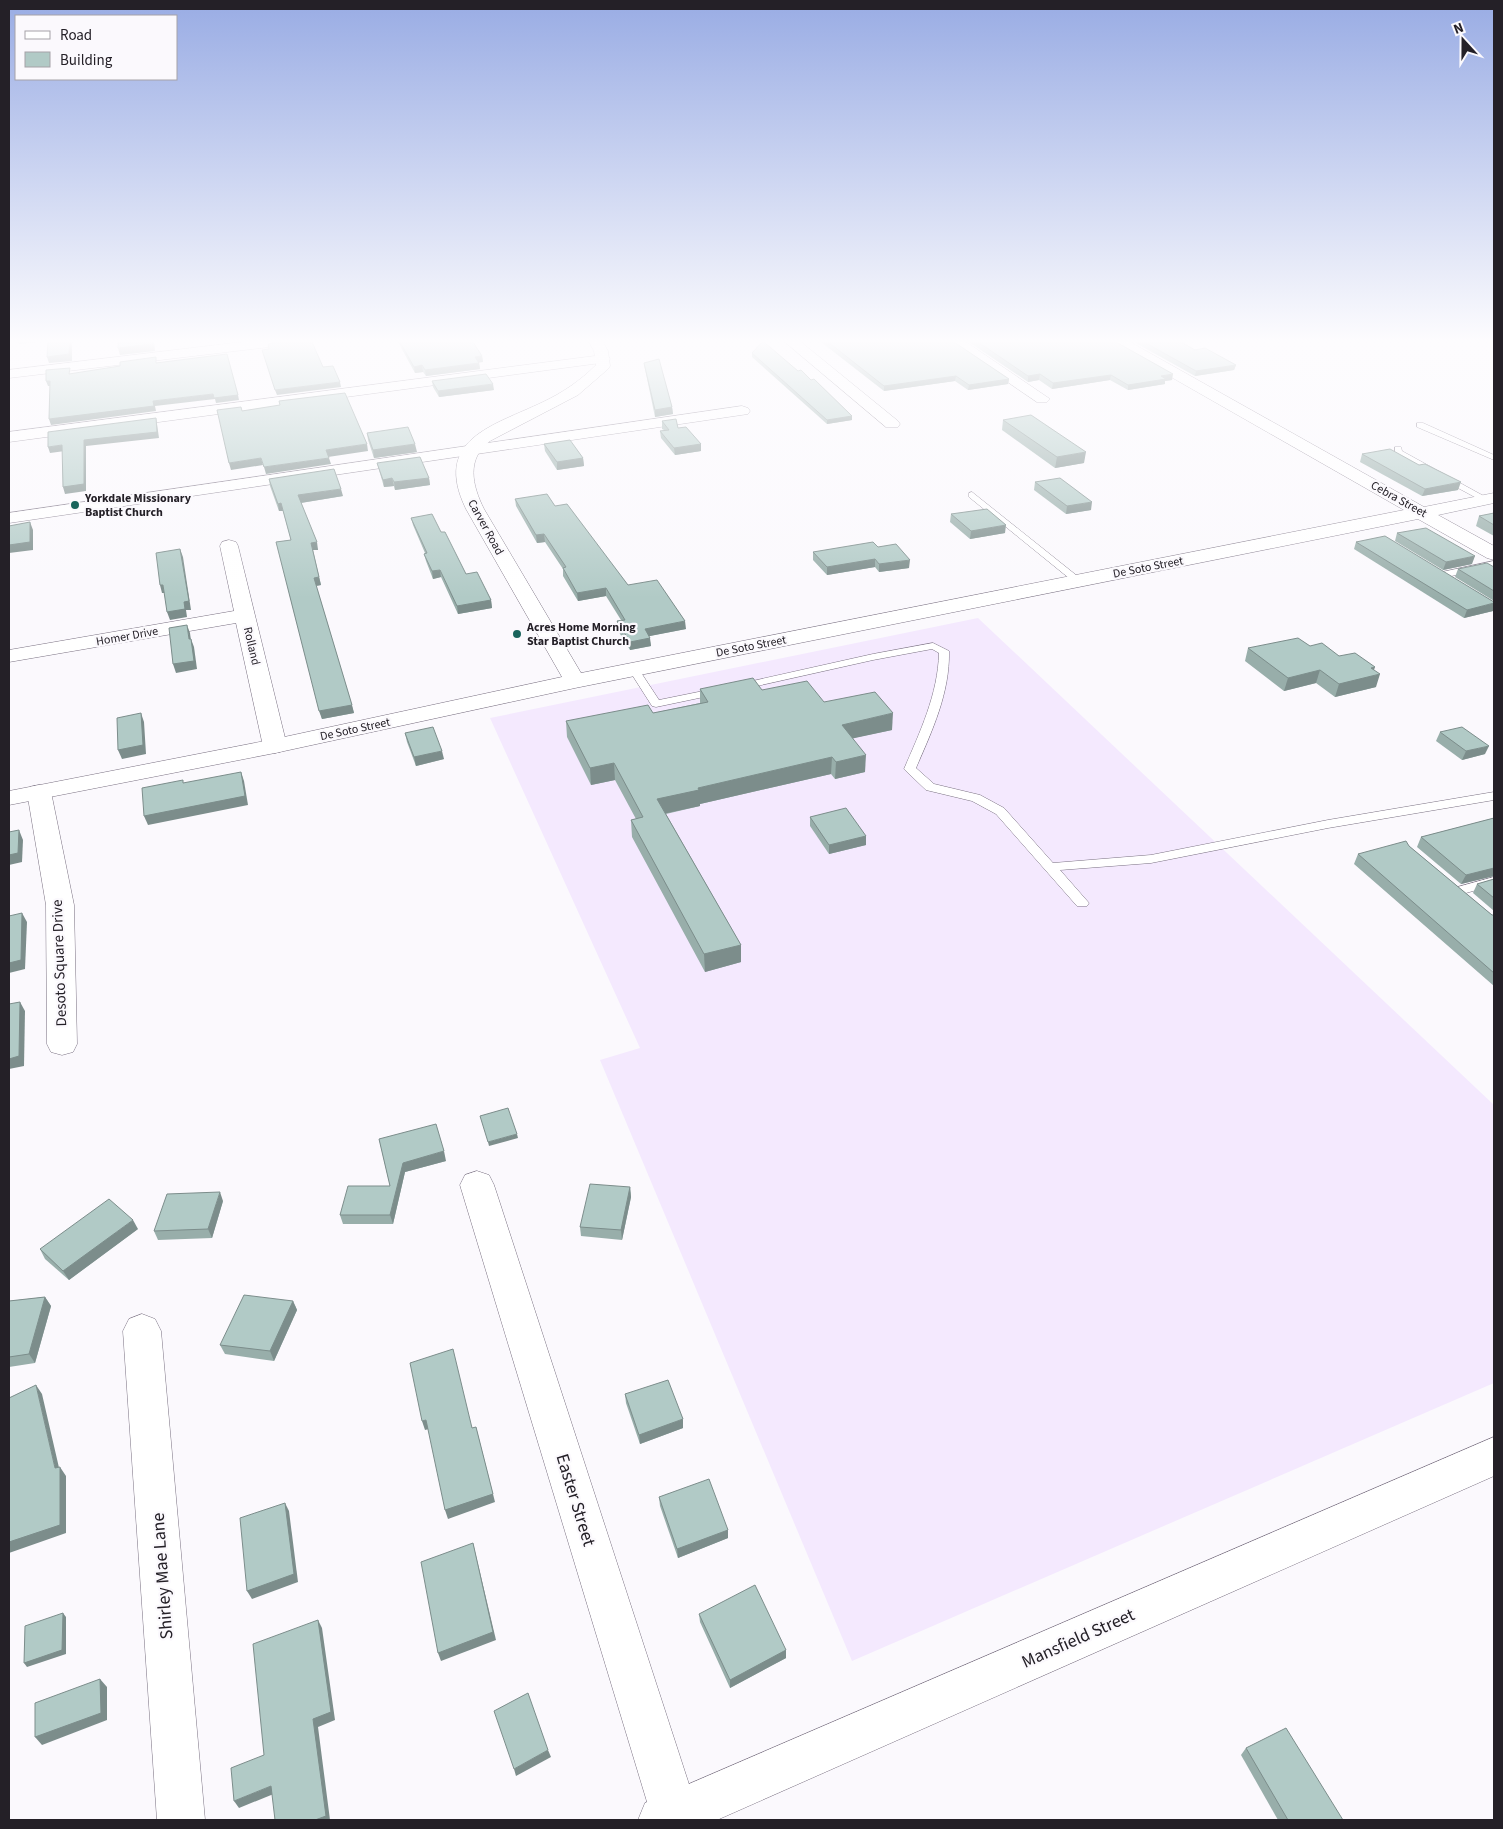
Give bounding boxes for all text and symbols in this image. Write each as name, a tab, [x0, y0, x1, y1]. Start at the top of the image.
legend	[15, 15, 178, 80]
north arrow	[1438, 15, 1488, 65]
text: N	[1451, 18, 1467, 40]
text: Road	[60, 25, 92, 46]
text: Building	[60, 50, 113, 71]
street label: Cebra Street	[1368, 477, 1430, 522]
place label: Yorkdale Missionary Baptist Church	[84, 490, 192, 521]
street label: Carver Road	[463, 496, 508, 558]
marker: Yorkdale Missionary Baptist Church	[69, 499, 81, 511]
street label: De Soto Street	[1111, 552, 1185, 583]
place label: Acres Home Morning Star Baptist Church	[526, 619, 636, 650]
street label: Homer Drive	[95, 623, 160, 650]
street label: Rolland	[239, 625, 264, 667]
marker: Acres Home Morning Star Baptist Church	[511, 628, 523, 640]
street label: De Soto Street	[714, 631, 788, 662]
street label: De Soto Street	[318, 714, 392, 745]
street label: Desoto Square Drive	[47, 899, 72, 1027]
street label: Easter Street	[550, 1451, 601, 1549]
street label: Shirley Mae Lane	[146, 1512, 179, 1640]
street label: Mansfield Street	[1018, 1602, 1139, 1675]

